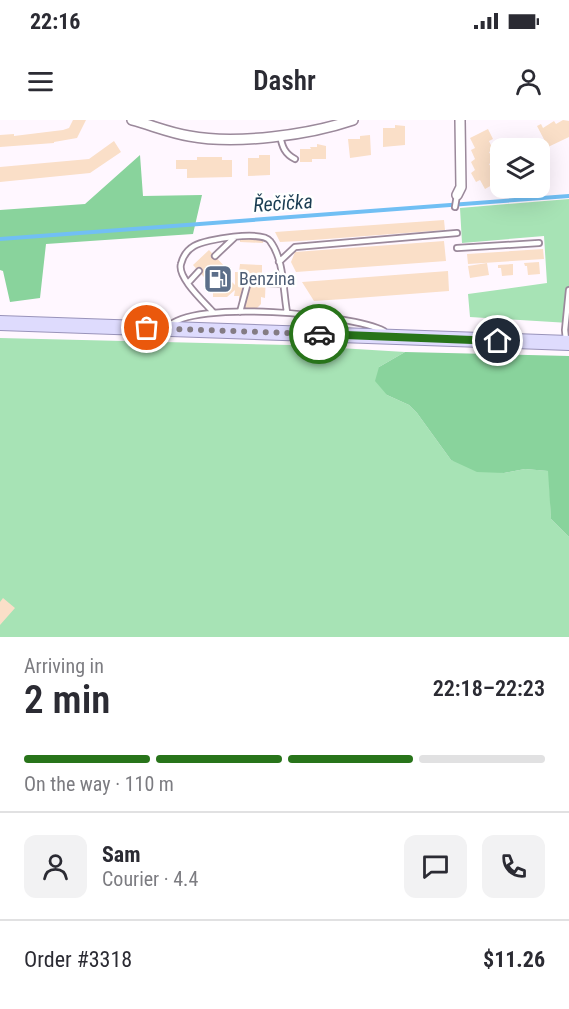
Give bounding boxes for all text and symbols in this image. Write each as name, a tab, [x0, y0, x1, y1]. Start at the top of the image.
text: 22:16	[30, 9, 81, 34]
icon: menu	[24, 65, 57, 98]
text: Dashr	[253, 65, 316, 97]
icon: person	[512, 65, 545, 98]
map controls	[490, 138, 550, 198]
button: layers	[490, 138, 550, 198]
water label: Řečička	[252, 189, 314, 217]
fuel station icon: Benzina	[202, 263, 234, 295]
place label: Benzina	[239, 268, 295, 289]
pin	[121, 302, 172, 353]
courier	[289, 304, 349, 364]
icon: bag	[130, 311, 163, 344]
pin	[472, 315, 523, 366]
icon: car	[303, 318, 336, 351]
icon: home	[481, 324, 514, 357]
text: Arriving in	[24, 654, 104, 678]
text: 22:18–22:23	[433, 676, 545, 701]
text: 2 min	[24, 677, 110, 723]
text: On the way · 110 m	[24, 772, 174, 796]
button: person	[24, 835, 87, 898]
button: chat	[404, 835, 467, 898]
button: phone	[482, 835, 545, 898]
text: Sam	[102, 842, 141, 867]
text: Courier · 4.4	[102, 867, 198, 891]
text: Order #3318	[24, 947, 132, 972]
text: $11.26	[483, 947, 545, 972]

